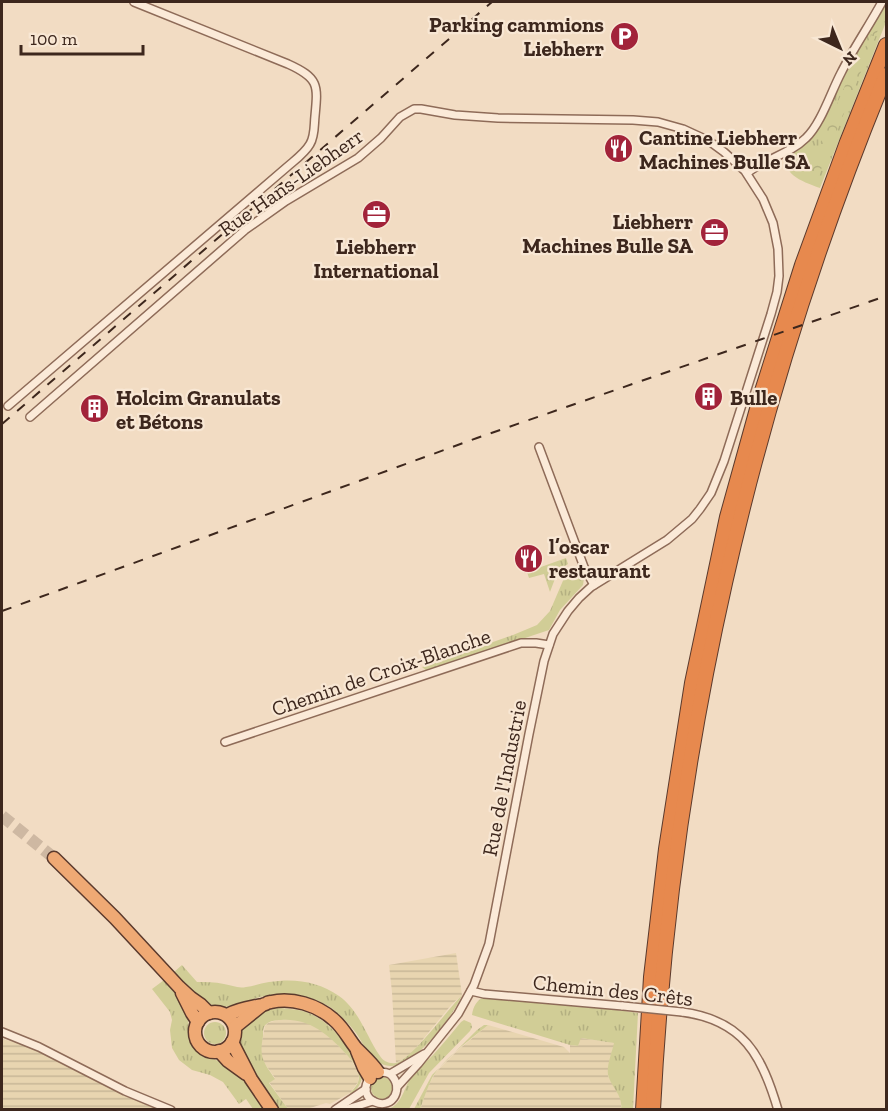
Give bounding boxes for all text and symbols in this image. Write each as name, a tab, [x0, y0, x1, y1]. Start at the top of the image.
place label: Parking cammions Liebherr	[429, 12, 604, 61]
scale bar	[21, 18, 142, 56]
north arrow	[810, 18, 870, 78]
parking icon: Parking cammions Liebherr	[609, 20, 641, 52]
text: 100 m	[30, 28, 78, 50]
text: N	[839, 48, 861, 70]
street label: Rue Hans-Liebherr	[214, 123, 368, 241]
place label: Cantine Liebherr Machines Bulle SA	[639, 125, 810, 174]
restaurant icon: Cantine Liebherr Machines Bulle SA	[602, 133, 634, 165]
office icon: Liebherr International	[360, 199, 392, 231]
place label: Liebherr Machines Bulle SA	[522, 209, 694, 258]
office icon: Liebherr Machines Bulle SA	[698, 217, 730, 249]
place label: Liebherr International	[313, 234, 439, 283]
building icon: Bulle	[693, 381, 725, 413]
place label: Holcim Granulats et Bétons	[116, 385, 281, 434]
place label: Bulle	[730, 385, 777, 410]
building icon: Holcim Granulats et Bétons	[79, 393, 111, 425]
place label: l’oscar restaurant	[549, 534, 651, 583]
restaurant icon: l’oscar restaurant	[512, 542, 544, 574]
street label: Chemin de Croix-Blanche	[268, 623, 494, 721]
street label: Rue de l'Industrie	[477, 698, 531, 858]
street label: Chemin des Crêts	[532, 969, 694, 1011]

